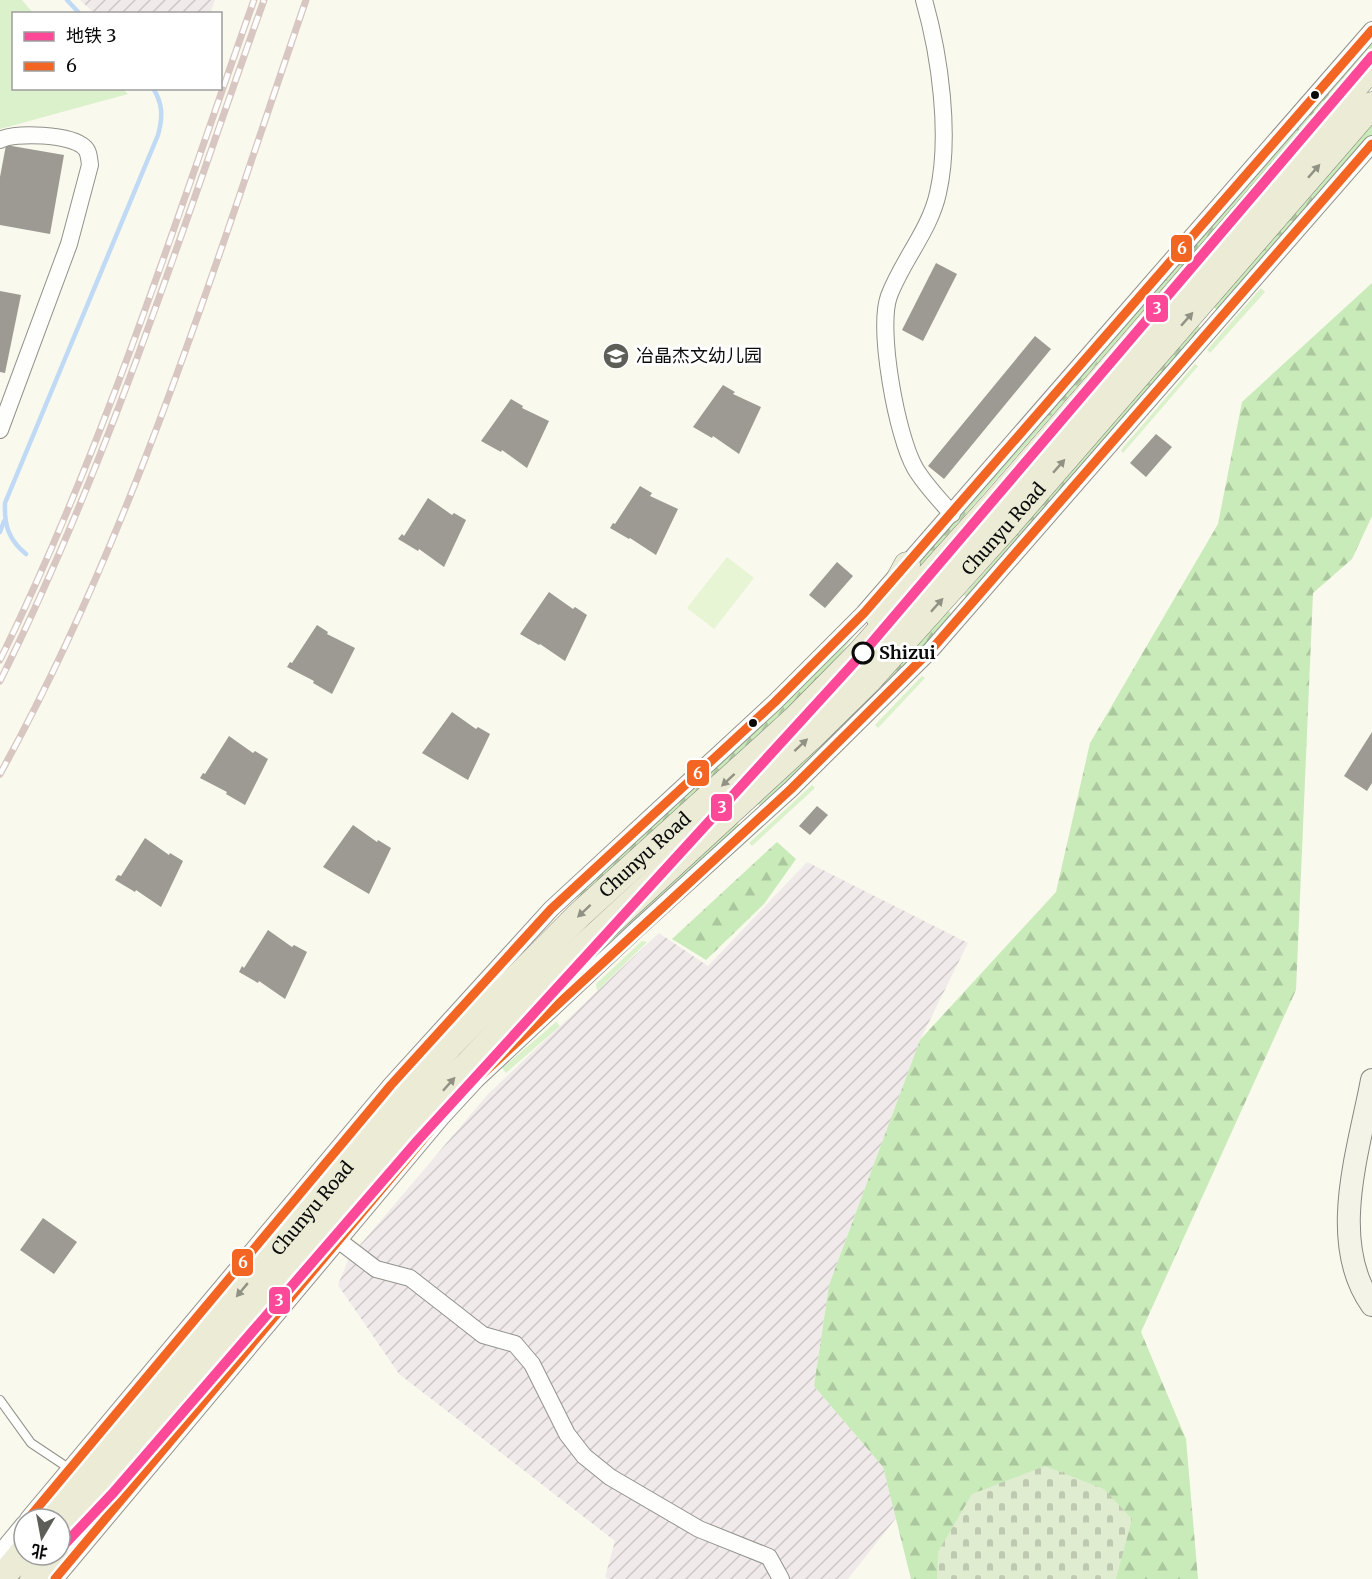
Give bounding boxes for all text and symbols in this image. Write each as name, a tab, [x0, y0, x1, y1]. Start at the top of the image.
legend	[12, 12, 222, 90]
text: 地铁 3	[66, 24, 117, 47]
text: 6	[66, 54, 77, 77]
unlabelled marker	[1309, 89, 1321, 101]
one-way arrow	[1308, 163, 1321, 179]
line badge: 6	[1170, 234, 1193, 263]
text: 6	[1177, 238, 1187, 258]
line badge: 3	[1145, 294, 1169, 323]
text: 3	[1152, 298, 1162, 318]
one-way arrow	[1180, 312, 1193, 327]
school or university icon: 冶晶杰文幼儿园	[601, 341, 631, 371]
place label: 冶晶杰文幼儿园	[636, 344, 762, 367]
one-way arrow	[1052, 459, 1065, 474]
street label: Chunyu Road	[956, 478, 1050, 580]
one-way arrow	[930, 598, 944, 613]
place label: Shizui	[879, 641, 936, 664]
marker: Shizui	[852, 642, 874, 664]
unlabelled marker	[747, 717, 759, 729]
one-way arrow	[794, 739, 808, 753]
line badge: 6	[686, 759, 710, 787]
text: 6	[693, 763, 703, 783]
one-way arrow	[721, 773, 735, 787]
line badge: 3	[710, 793, 733, 822]
text: 3	[717, 797, 727, 817]
street label: Chunyu Road	[594, 807, 696, 902]
one-way arrow	[576, 904, 591, 918]
one-way arrow	[442, 1076, 456, 1091]
street label: Chunyu Road	[266, 1156, 358, 1260]
line badge: 6	[231, 1248, 254, 1277]
text: 6	[238, 1252, 248, 1272]
one-way arrow	[236, 1282, 249, 1297]
line badge: 3	[268, 1286, 291, 1315]
text: 3	[274, 1290, 284, 1310]
north arrow	[12, 1507, 72, 1567]
text: 北	[30, 1541, 49, 1563]

